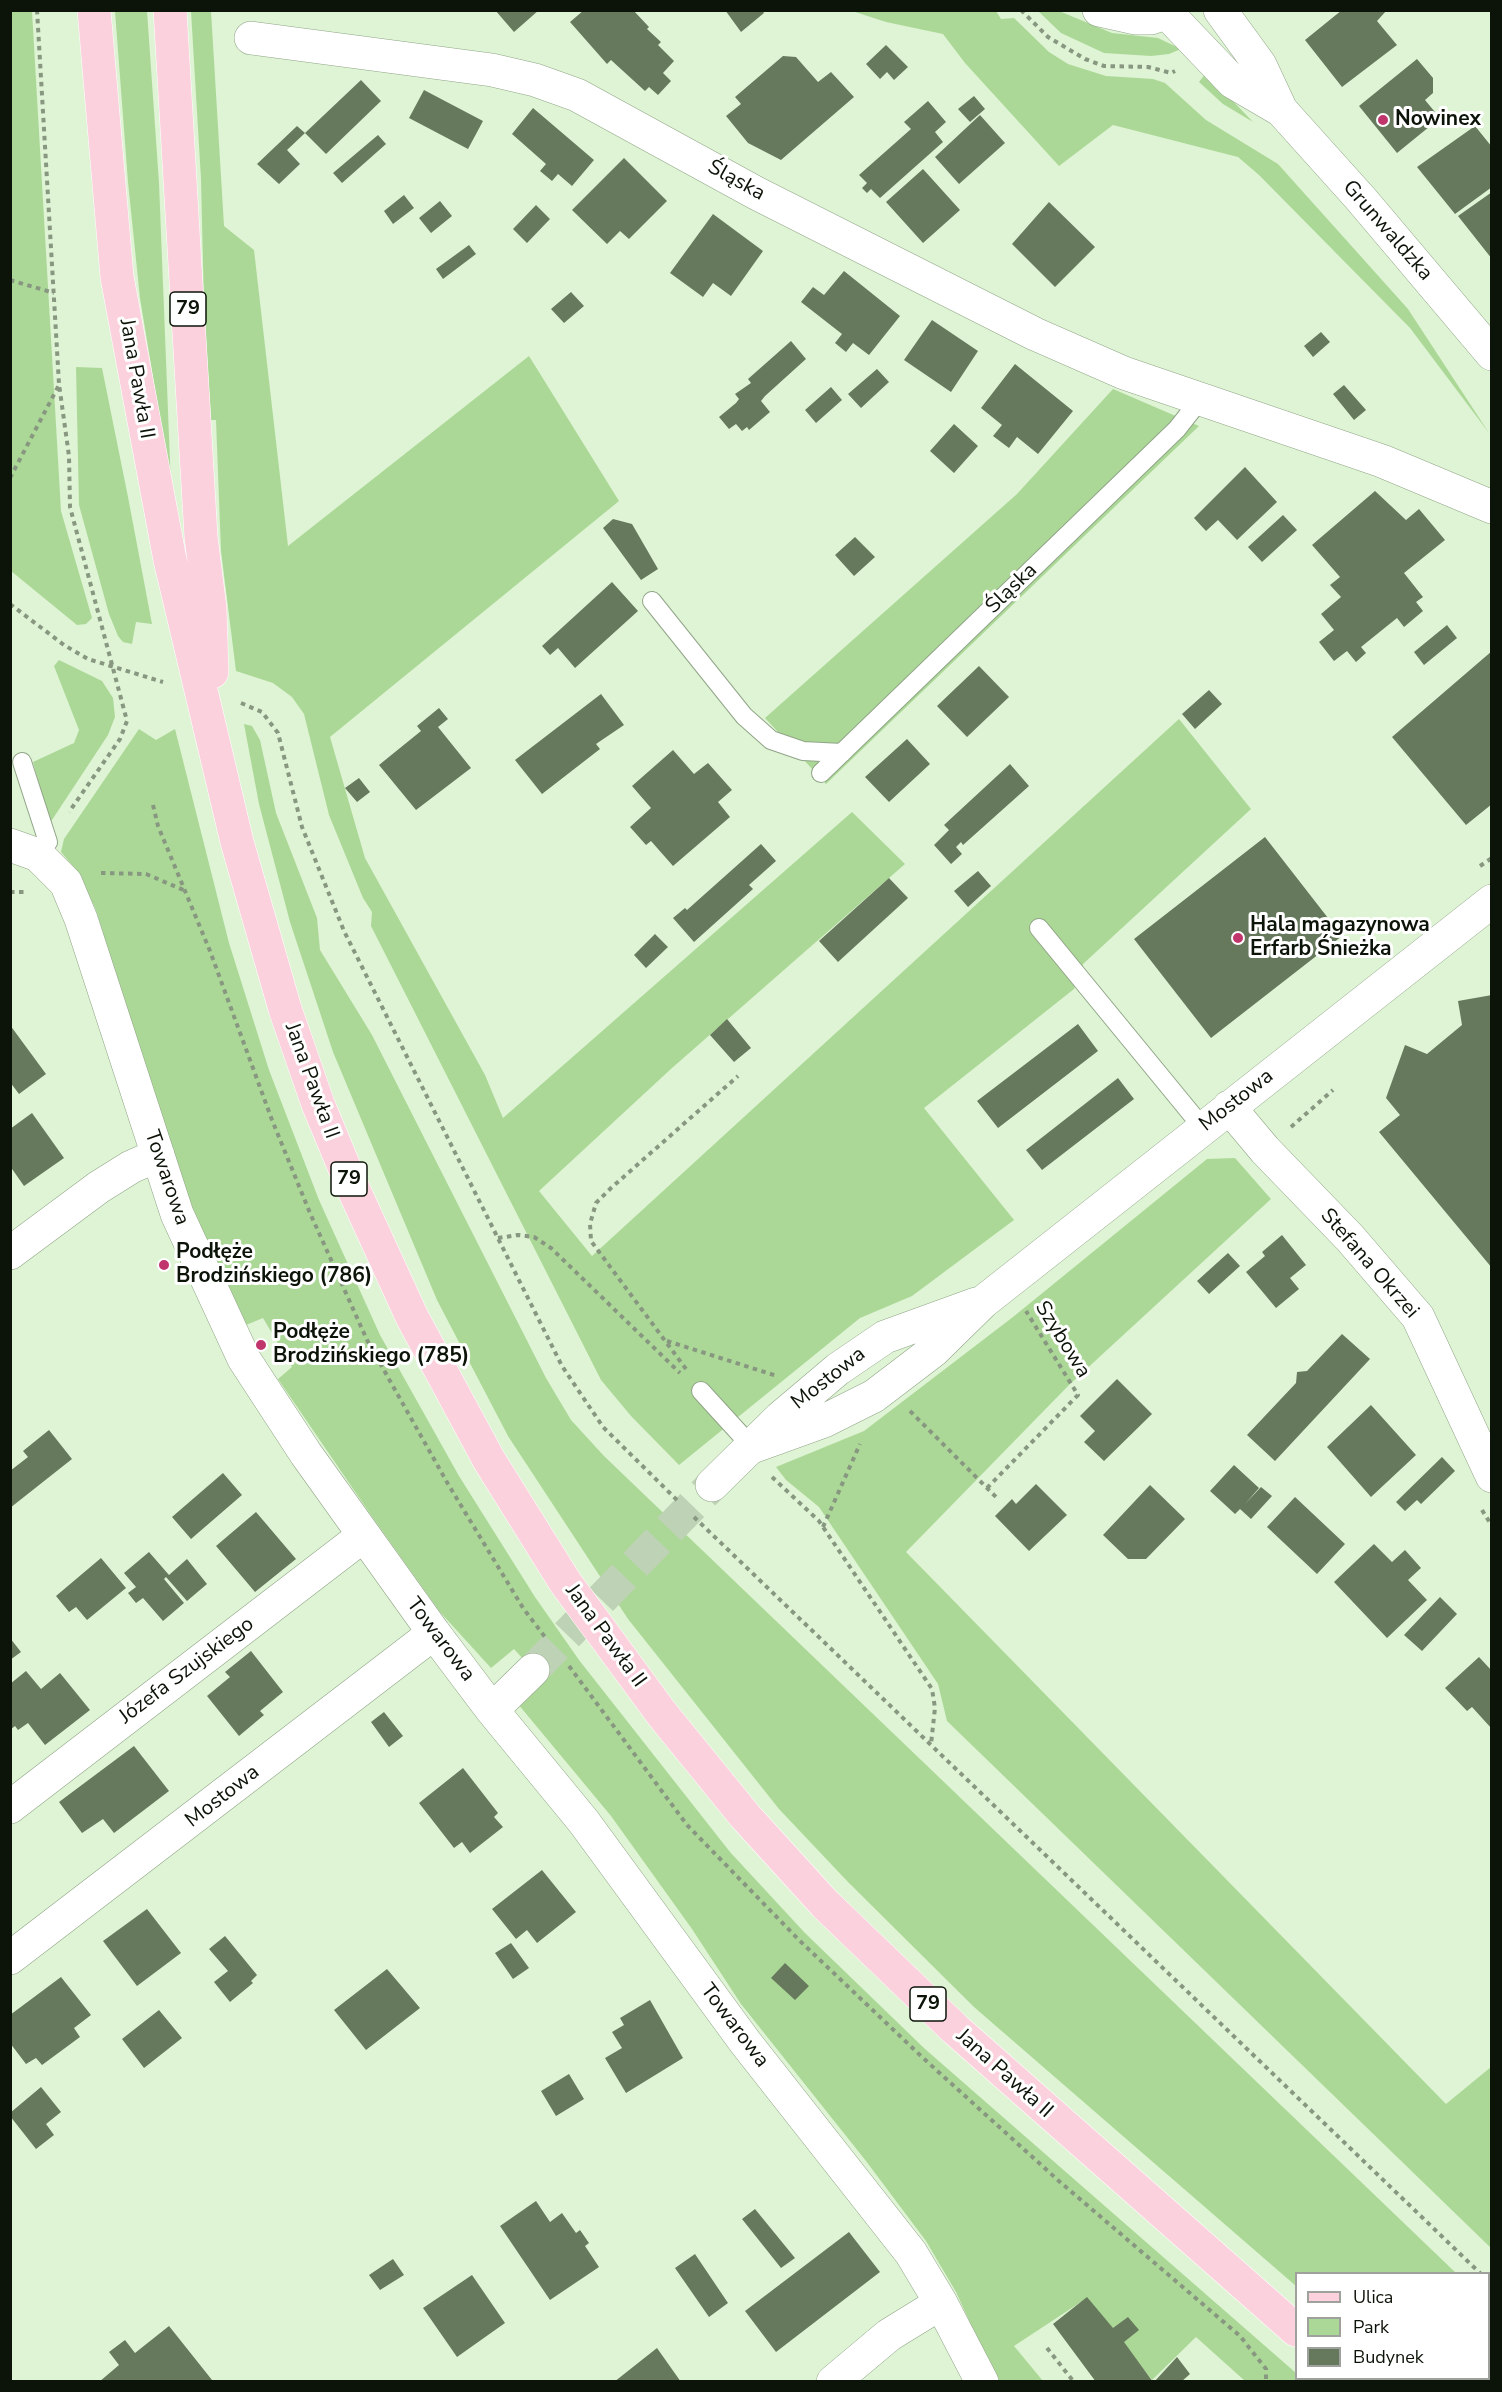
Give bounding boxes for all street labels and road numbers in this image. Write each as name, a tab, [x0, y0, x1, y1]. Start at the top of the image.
street label: Śląska	[703, 155, 769, 207]
street label: Grunwaldzka	[1337, 176, 1437, 286]
road number: 79	[170, 292, 206, 326]
street label: Jana Pawła II	[113, 317, 159, 441]
street label: Śląska	[981, 558, 1043, 620]
street label: Jana Pawła II	[278, 1020, 344, 1142]
street label: Mostowa	[1195, 1064, 1279, 1138]
street label: Towarowa	[138, 1127, 194, 1229]
road number: 79	[331, 1162, 367, 1196]
street label: Stefana Okrzei	[1314, 1204, 1424, 1324]
street label: Szybowa	[1029, 1297, 1095, 1383]
street label: Mostowa	[787, 1342, 871, 1416]
street label: Jana Pawła II	[559, 1580, 651, 1692]
street label: Towarowa	[400, 1593, 480, 1687]
street label: Józefa Szujskiego	[115, 1612, 259, 1730]
street label: Mostowa	[181, 1760, 265, 1834]
street label: Towarowa	[694, 1979, 774, 2073]
road number: 79	[910, 1987, 946, 2021]
street label: Jana Pawła II	[950, 2024, 1058, 2124]

